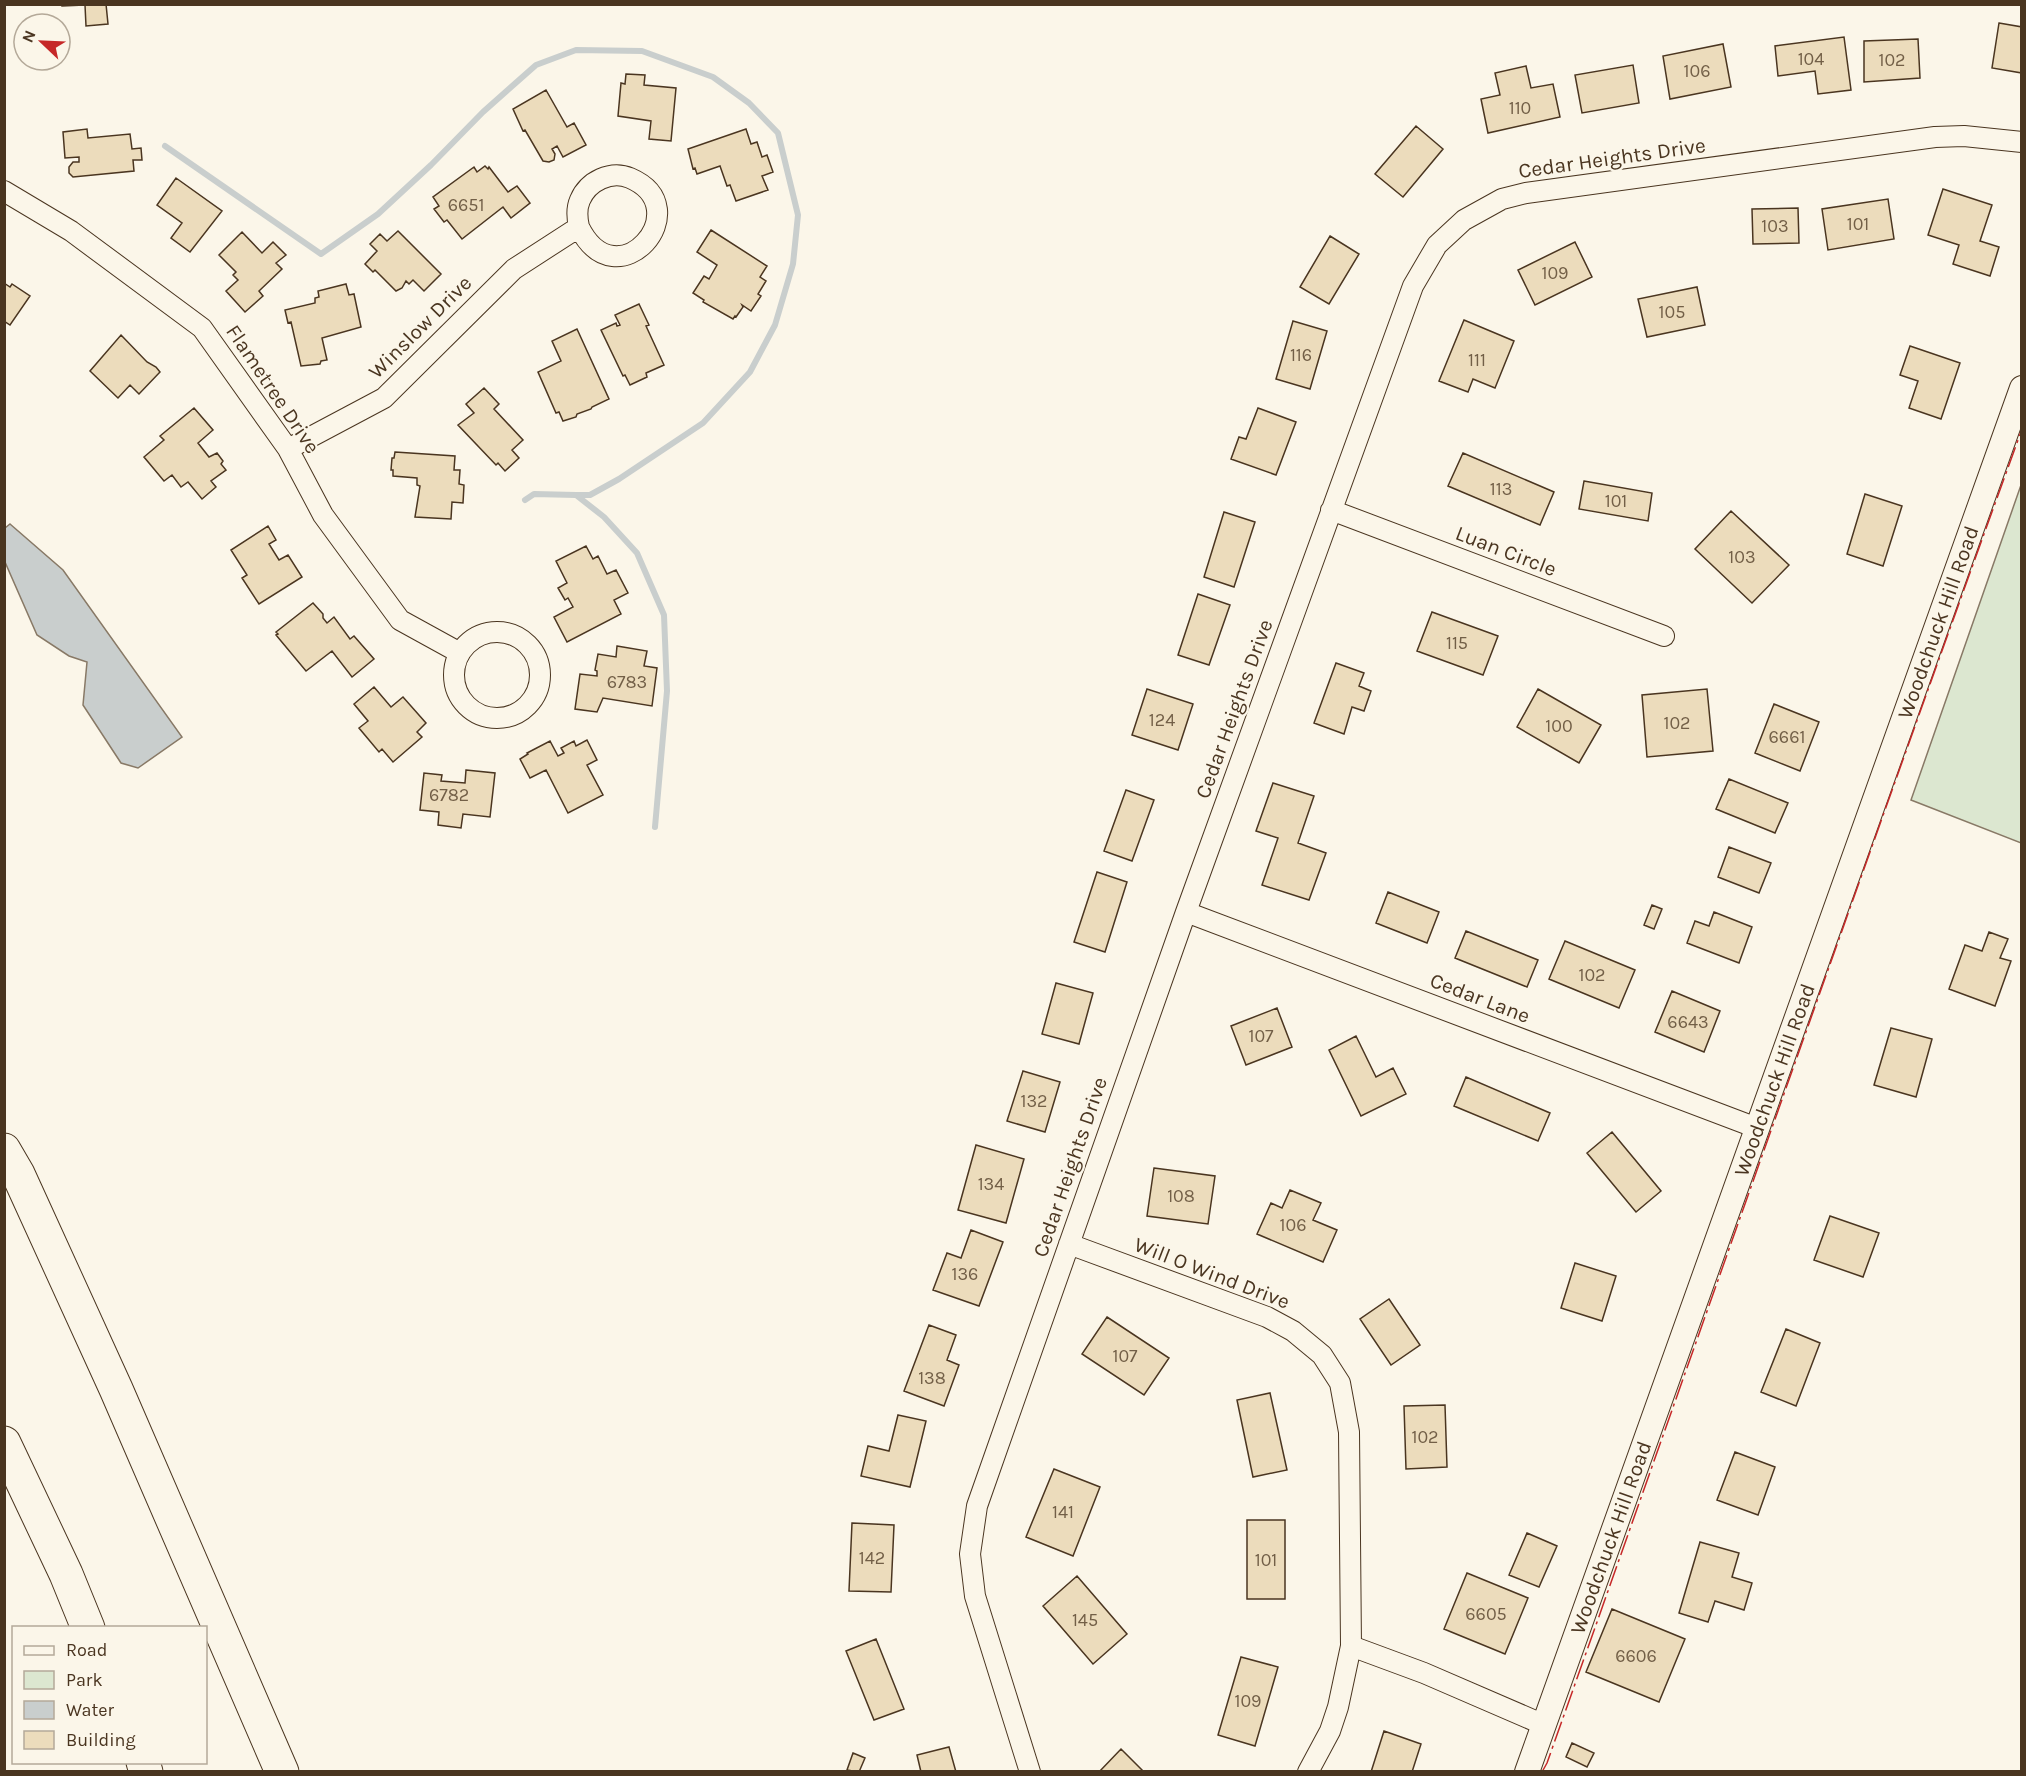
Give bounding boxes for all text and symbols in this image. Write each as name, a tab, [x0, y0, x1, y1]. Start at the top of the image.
north arrow	[12, 12, 72, 72]
text: N	[18, 27, 40, 45]
house number: 104	[1798, 48, 1824, 70]
house number: 102	[1878, 49, 1906, 71]
house number: 106	[1684, 60, 1710, 82]
house number: 110	[1509, 97, 1531, 119]
street label: Cedar Heights Drive	[1517, 133, 1707, 183]
house number: 6651	[448, 194, 484, 216]
house number: 101	[1847, 213, 1869, 235]
house number: 103	[1761, 215, 1789, 237]
house number: 109	[1541, 262, 1569, 284]
street label: Winslow Drive	[364, 271, 476, 383]
house number: 105	[1659, 301, 1685, 323]
street label: Flametree Drive	[221, 320, 325, 458]
house number: 116	[1290, 344, 1312, 366]
house number: 111	[1468, 349, 1486, 371]
house number: 113	[1490, 478, 1512, 500]
house number: 101	[1605, 490, 1627, 512]
street label: Luan Circle	[1452, 521, 1560, 581]
street label: Woodchuck Hill Road	[1893, 523, 1984, 722]
house number: 103	[1728, 546, 1756, 568]
street label: Cedar Heights Drive	[1190, 616, 1278, 802]
house number: 115	[1446, 632, 1468, 654]
house number: 6783	[607, 671, 647, 693]
house number: 124	[1149, 709, 1175, 731]
house number: 102	[1663, 712, 1691, 734]
house number: 100	[1545, 715, 1573, 737]
house number: 6661	[1769, 726, 1805, 748]
house number: 6782	[429, 784, 469, 806]
house number: 102	[1578, 964, 1606, 986]
street label: Cedar Lane	[1427, 968, 1533, 1028]
street label: Woodchuck Hill Road	[1729, 980, 1820, 1180]
house number: 6643	[1667, 1011, 1709, 1033]
house number: 107	[1248, 1025, 1274, 1047]
street label: Cedar Heights Drive	[1028, 1074, 1112, 1260]
house number: 132	[1020, 1090, 1048, 1112]
house number: 134	[978, 1173, 1004, 1195]
house number: 108	[1167, 1185, 1195, 1207]
house number: 106	[1280, 1214, 1306, 1236]
street label: Will O Wind Drive	[1131, 1232, 1293, 1314]
house number: 136	[952, 1263, 978, 1285]
house number: 107	[1112, 1345, 1138, 1367]
house number: 138	[918, 1367, 946, 1389]
house number: 102	[1411, 1426, 1439, 1448]
street label: Woodchuck Hill Road	[1565, 1438, 1656, 1637]
house number: 141	[1052, 1501, 1074, 1523]
house number: 142	[859, 1547, 885, 1569]
house number: 101	[1255, 1549, 1277, 1571]
house number: 6605	[1465, 1603, 1507, 1625]
house number: 145	[1072, 1609, 1098, 1631]
legend	[12, 1626, 207, 1764]
text: Road	[66, 1639, 107, 1661]
house number: 6606	[1615, 1645, 1657, 1667]
text: Park	[66, 1669, 103, 1691]
house number: 109	[1234, 1690, 1262, 1712]
text: Water	[66, 1699, 114, 1721]
text: Building	[66, 1729, 136, 1751]

